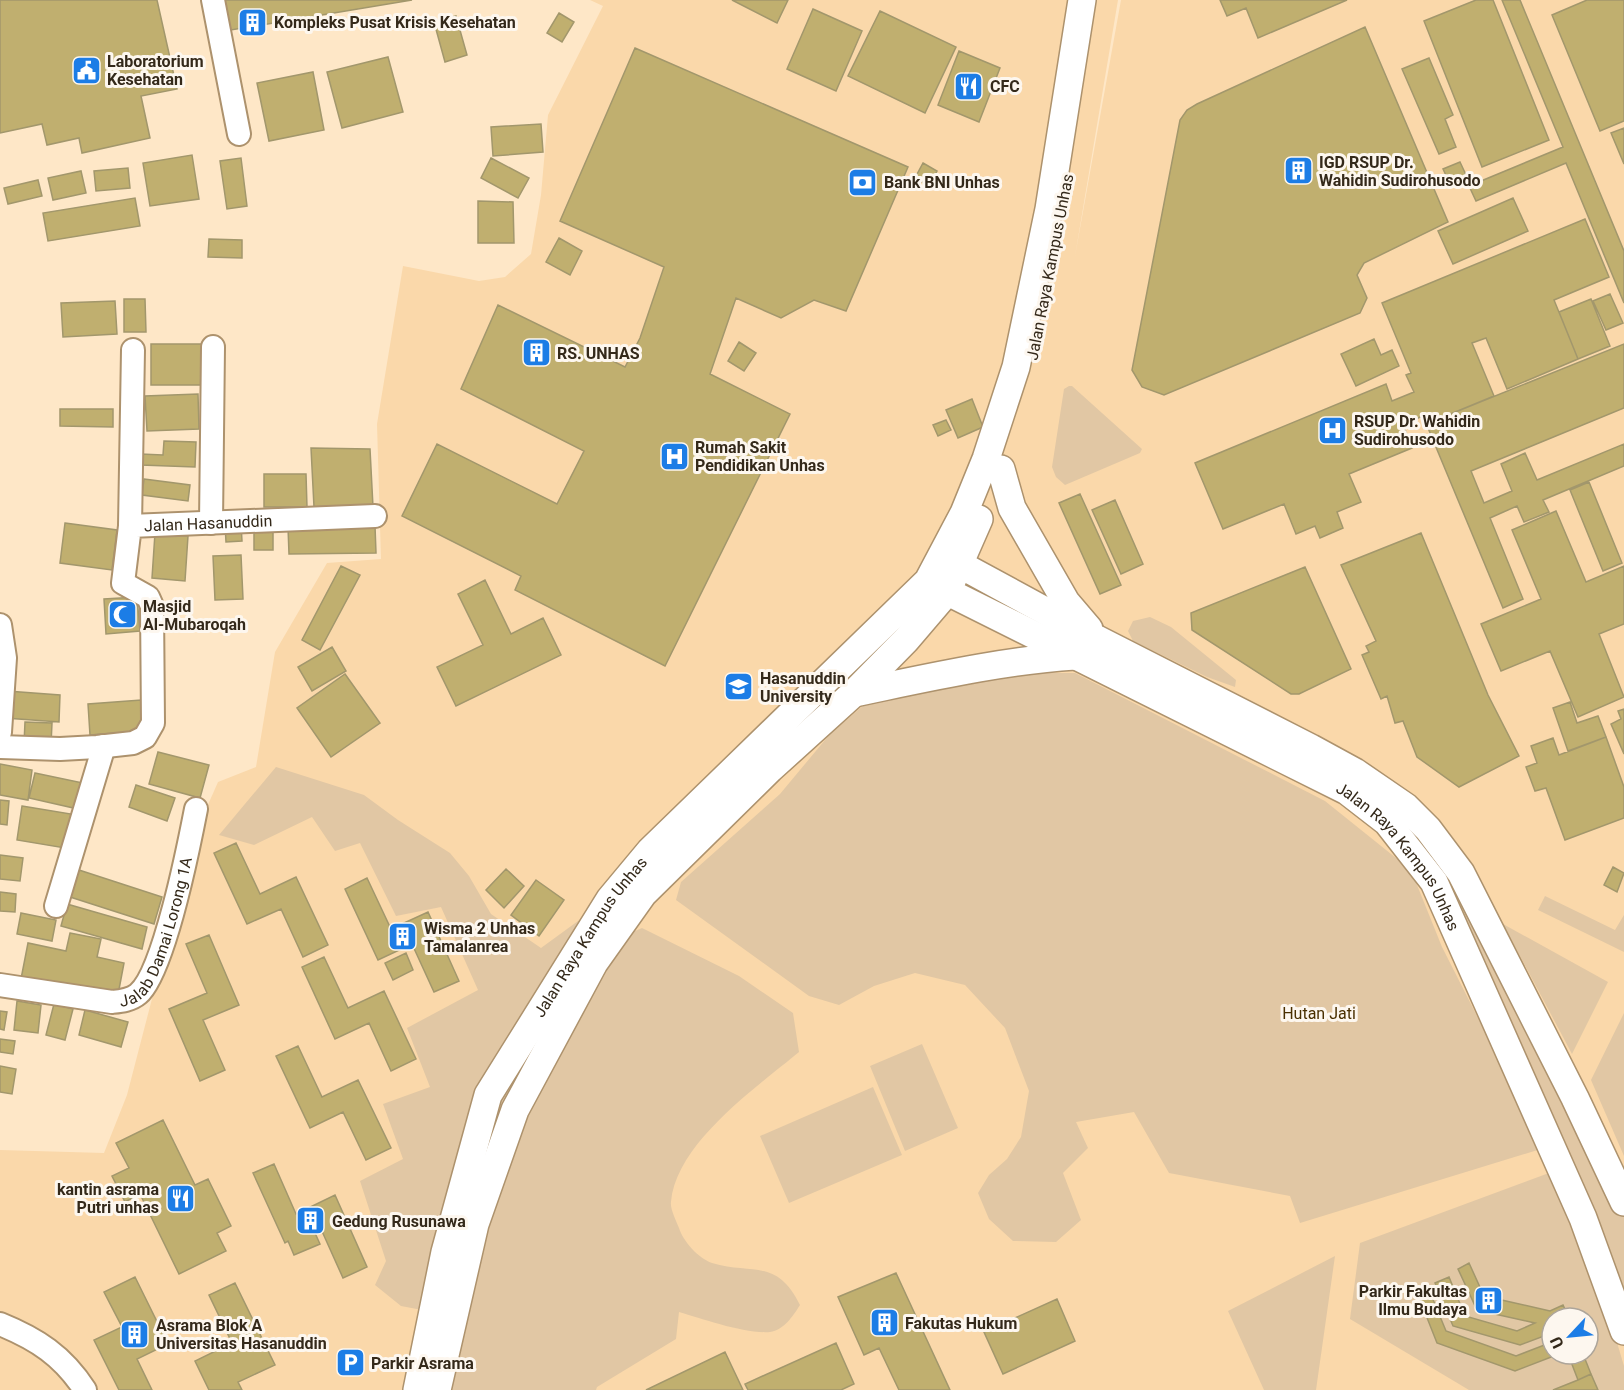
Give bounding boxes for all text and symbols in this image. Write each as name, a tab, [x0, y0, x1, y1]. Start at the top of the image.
building icon: Kompleks Pusat Krisis Kesehatan	[237, 6, 269, 38]
place label: Kompleks Pusat Krisis Kesehatan	[274, 13, 516, 32]
place label: Laboratorium Kesehatan	[107, 52, 204, 89]
public building icon: Laboratorium Kesehatan	[70, 54, 102, 86]
restaurant icon: CFC	[953, 70, 985, 102]
place label: CFC	[990, 77, 1020, 96]
place label: IGD RSUP Dr. Wahidin Sudirohusodo	[1319, 153, 1481, 190]
building icon: IGD RSUP Dr. Wahidin Sudirohusodo	[1282, 155, 1314, 187]
bank icon: Bank BNI Unhas	[847, 166, 879, 198]
street label: Jalan Raya Kampus Unhas	[1023, 172, 1077, 362]
place label: Bank BNI Unhas	[884, 173, 1000, 192]
building icon: RS. UNHAS	[520, 337, 552, 369]
place label: RS. UNHAS	[557, 344, 640, 363]
place label: RSUP Dr. Wahidin Sudirohusodo	[1354, 412, 1480, 449]
hospital icon: RSUP Dr. Wahidin Sudirohusodo	[1317, 414, 1349, 446]
place label: Rumah Sakit Pendidikan Unhas	[695, 438, 825, 475]
hospital icon: Rumah Sakit Pendidikan Unhas	[658, 440, 690, 472]
street label: Jalan Hasanuddin	[144, 511, 273, 535]
place label: Masjid Al-Mubaroqah	[143, 597, 246, 634]
mosque icon: Masjid Al-Mubaroqah	[106, 599, 138, 631]
place label: Hasanuddin University	[760, 669, 846, 706]
school or university icon: Hasanuddin University	[723, 671, 755, 703]
street label: Jalan Raya Kampus Unhas	[1333, 778, 1464, 933]
street label: Jalan Raya Kampus Unhas	[529, 853, 651, 1020]
street label: Jalab Damai Lorong 1A	[118, 855, 196, 1011]
place label: Wisma 2 Unhas Tamalanrea	[424, 919, 535, 956]
building icon: Wisma 2 Unhas Tamalanrea	[387, 921, 419, 953]
park label: Hutan Jati	[1282, 1004, 1356, 1023]
place label: kantin asrama Putri unhas	[57, 1180, 159, 1217]
restaurant icon: kantin asrama Putri unhas	[164, 1182, 196, 1214]
building icon: Gedung Rusunawa	[295, 1205, 327, 1237]
place label: Gedung Rusunawa	[332, 1212, 466, 1231]
place label: Parkir Fakultas Ilmu Budaya	[1359, 1282, 1467, 1319]
building icon: Parkir Fakultas Ilmu Budaya	[1472, 1284, 1504, 1316]
north arrow	[1540, 1306, 1600, 1366]
building icon: Fakutas Hukum	[868, 1307, 900, 1339]
place label: Fakutas Hukum	[905, 1314, 1017, 1333]
place label: Asrama Blok A Universitas Hasanuddin	[156, 1316, 327, 1353]
building icon: Asrama Blok A Universitas Hasanuddin	[119, 1318, 151, 1350]
text: U	[1546, 1333, 1568, 1351]
parking icon: Parkir Asrama	[334, 1347, 366, 1379]
place label: Parkir Asrama	[371, 1354, 474, 1373]

